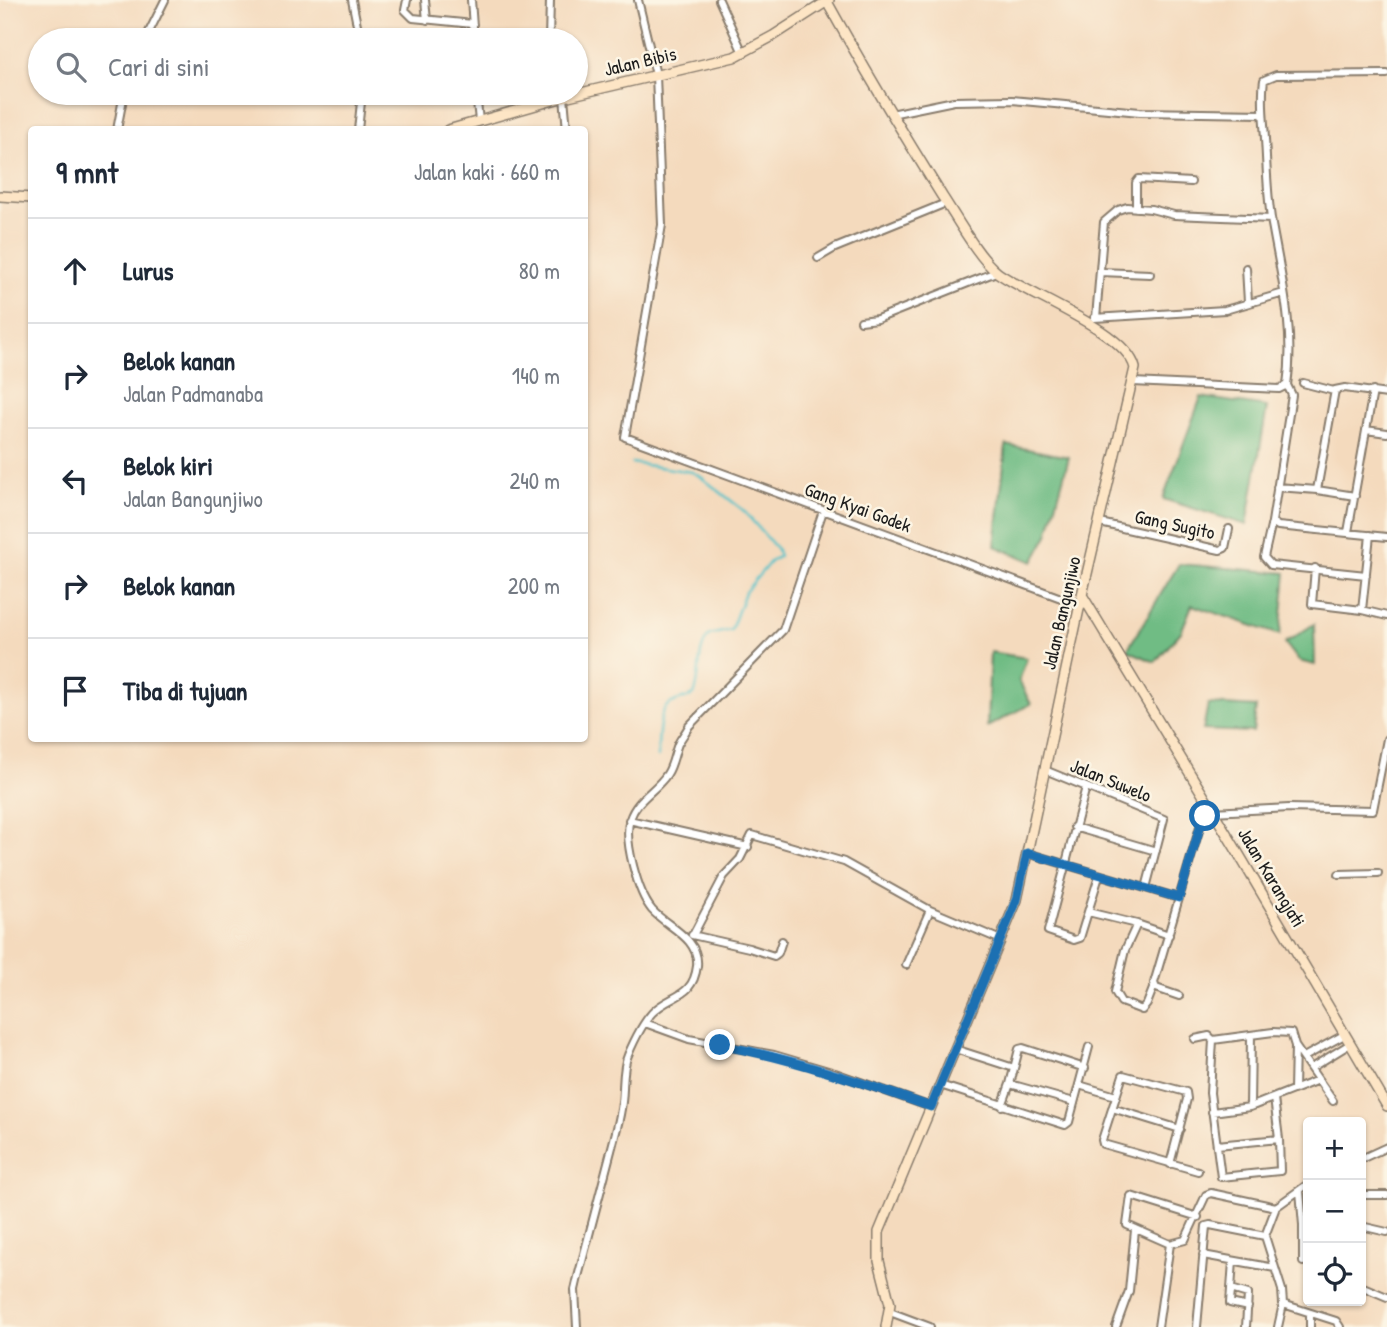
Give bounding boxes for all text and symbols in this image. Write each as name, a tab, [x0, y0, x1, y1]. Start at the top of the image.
search box	[28, 28, 588, 105]
street label: Jalan Bibis	[601, 40, 679, 82]
icon: search	[52, 48, 90, 86]
text: Cari di sini	[108, 49, 210, 84]
text: 9 mnt	[56, 152, 118, 192]
text: Jalan kaki · 660 m	[414, 156, 560, 187]
icon: ahead	[56, 252, 94, 290]
text: Lurus	[123, 253, 174, 288]
text: 80 m	[519, 255, 560, 286]
text: Belok kanan	[123, 343, 235, 378]
icon: right	[56, 357, 94, 395]
text: 140 m	[512, 360, 560, 391]
text: Jalan Padmanaba	[123, 378, 263, 409]
text: Belok kiri	[123, 448, 213, 483]
icon: left	[56, 462, 94, 500]
text: 240 m	[509, 465, 560, 496]
street label: Gang Kyai Godek	[801, 476, 915, 538]
text: Jalan Bangunjiwo	[123, 483, 263, 514]
street label: Gang Sugito	[1133, 503, 1218, 545]
street label: Jalan Bangunjiwo	[1035, 554, 1087, 672]
icon: right	[56, 567, 94, 605]
text: Belok kanan	[123, 568, 235, 603]
text: 200 m	[508, 570, 560, 601]
icon: arrive	[56, 672, 94, 710]
text: Tiba di tujuan	[123, 673, 248, 708]
street label: Jalan Suwelo	[1067, 752, 1156, 808]
route start	[1189, 800, 1220, 831]
street label: Jalan Karangjati	[1232, 822, 1312, 932]
route end	[704, 1029, 735, 1060]
map controls	[1303, 1117, 1366, 1306]
button: +	[1303, 1117, 1366, 1180]
button: −	[1303, 1180, 1366, 1243]
button: locate	[1303, 1243, 1366, 1306]

